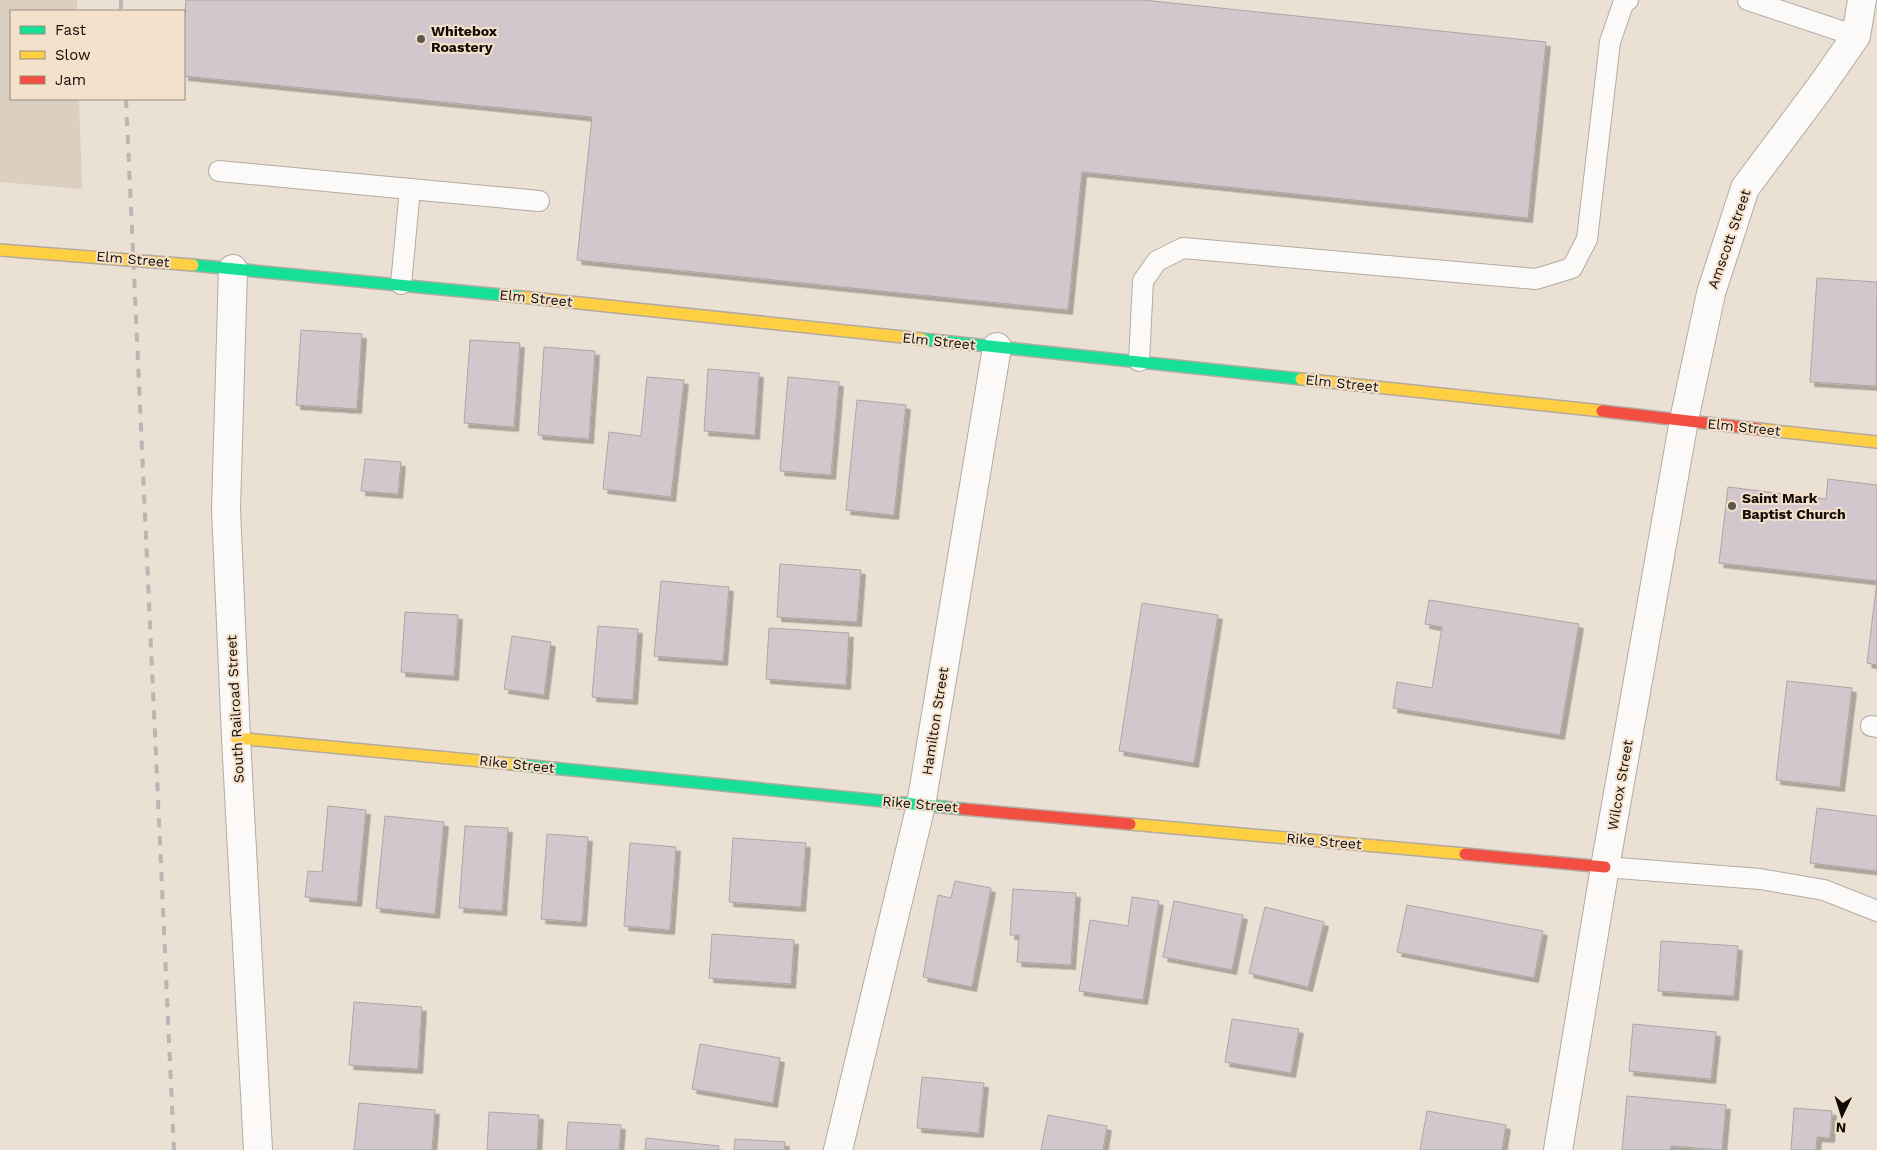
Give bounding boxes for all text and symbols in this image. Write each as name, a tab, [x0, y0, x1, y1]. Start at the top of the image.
legend	[10, 10, 185, 100]
text: Fast	[55, 21, 87, 39]
place label: Whitebox Roastery	[431, 23, 498, 55]
marker: Whitebox Roastery	[415, 33, 427, 45]
text: Slow	[55, 46, 91, 64]
text: Jam	[55, 71, 86, 89]
street label: Amscott Street	[1705, 187, 1754, 291]
street label: Elm Street	[96, 248, 170, 270]
street label: Elm Street	[499, 286, 573, 310]
street label: Elm Street	[902, 329, 976, 353]
street label: Elm Street	[1305, 371, 1379, 395]
street label: Elm Street	[1707, 415, 1781, 439]
place label: Saint Mark Baptist Church	[1742, 490, 1846, 522]
marker: Saint Mark Baptist Church	[1726, 500, 1738, 512]
street label: South Railroad Street	[223, 635, 247, 783]
street label: Hamilton Street	[919, 666, 951, 776]
street label: Wilcox Street	[1604, 738, 1636, 831]
street label: Rike Street	[479, 752, 556, 776]
street label: Rike Street	[882, 793, 959, 815]
street label: Rike Street	[1286, 830, 1363, 852]
north arrow	[1817, 1090, 1867, 1140]
text: N	[1835, 1120, 1847, 1136]

